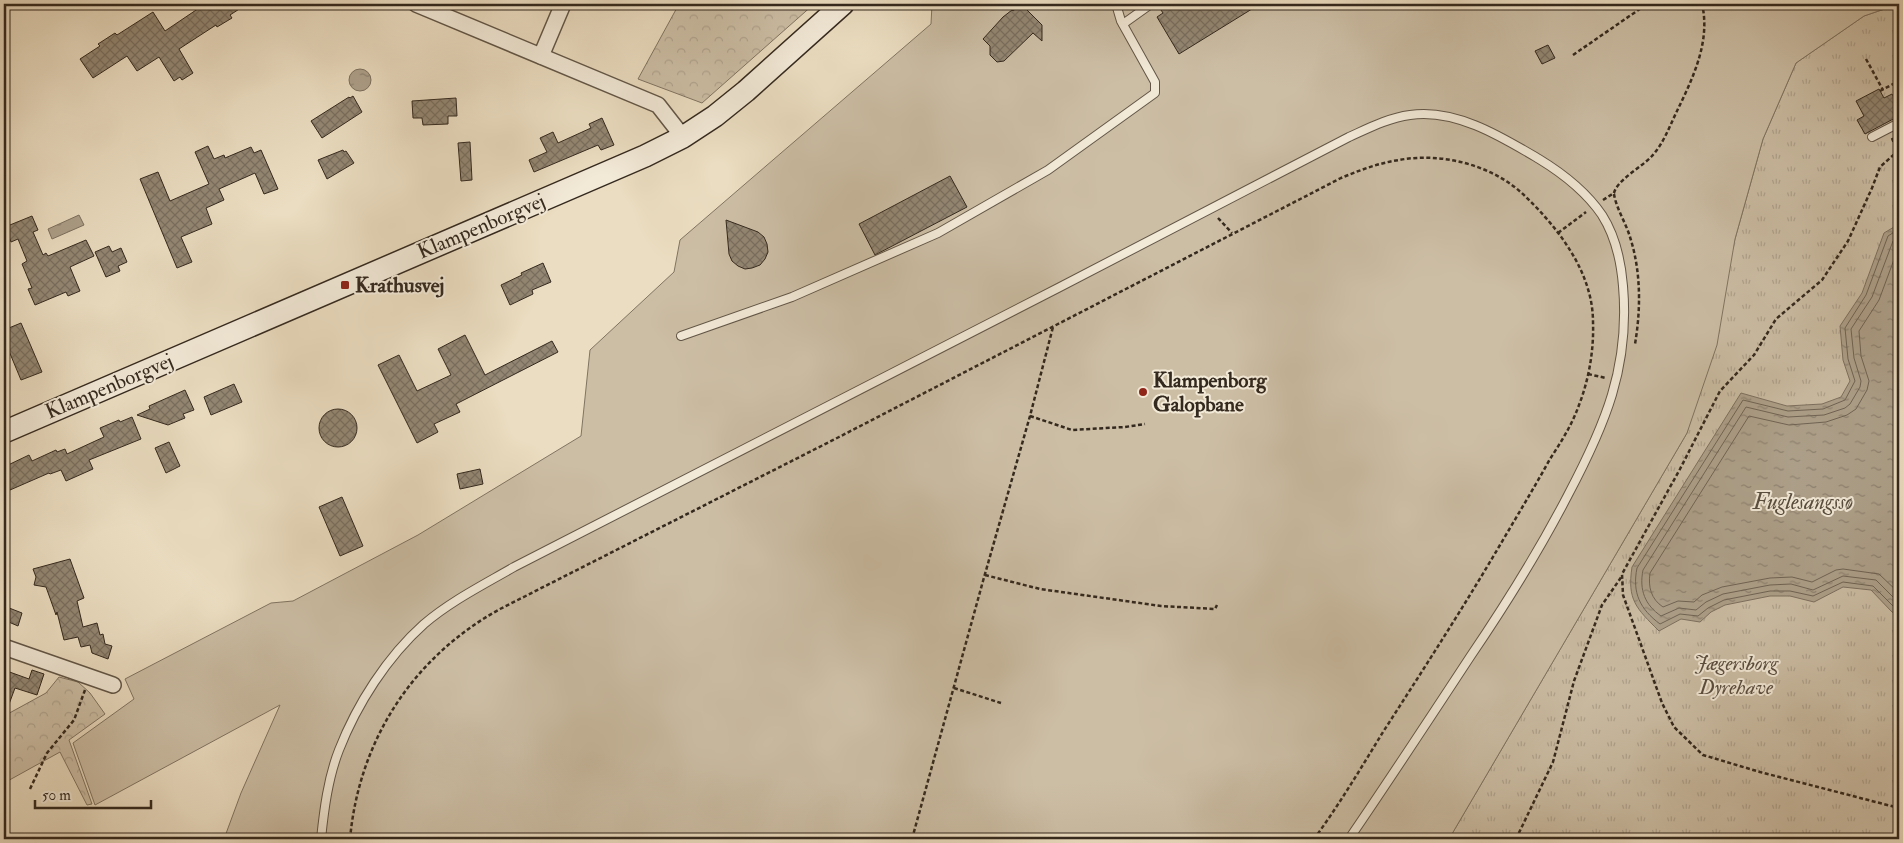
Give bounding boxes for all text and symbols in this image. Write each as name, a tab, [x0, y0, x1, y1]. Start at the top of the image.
street label: Klampenborgvej	[413, 187, 549, 266]
place label: Krathusvej	[355, 272, 444, 299]
marker: Krathusvej	[339, 279, 351, 291]
street label: Klampenborgvej	[41, 347, 177, 426]
place label: Klampenborg Galopbane	[1153, 367, 1267, 418]
marker: Klampenborg Galopbane	[1137, 386, 1149, 398]
water label: Fuglesangssø	[1752, 488, 1853, 516]
park label: Jægersborg Dyrehave	[1694, 650, 1779, 701]
scale bar	[35, 778, 151, 810]
text: 50 m	[42, 786, 71, 805]

